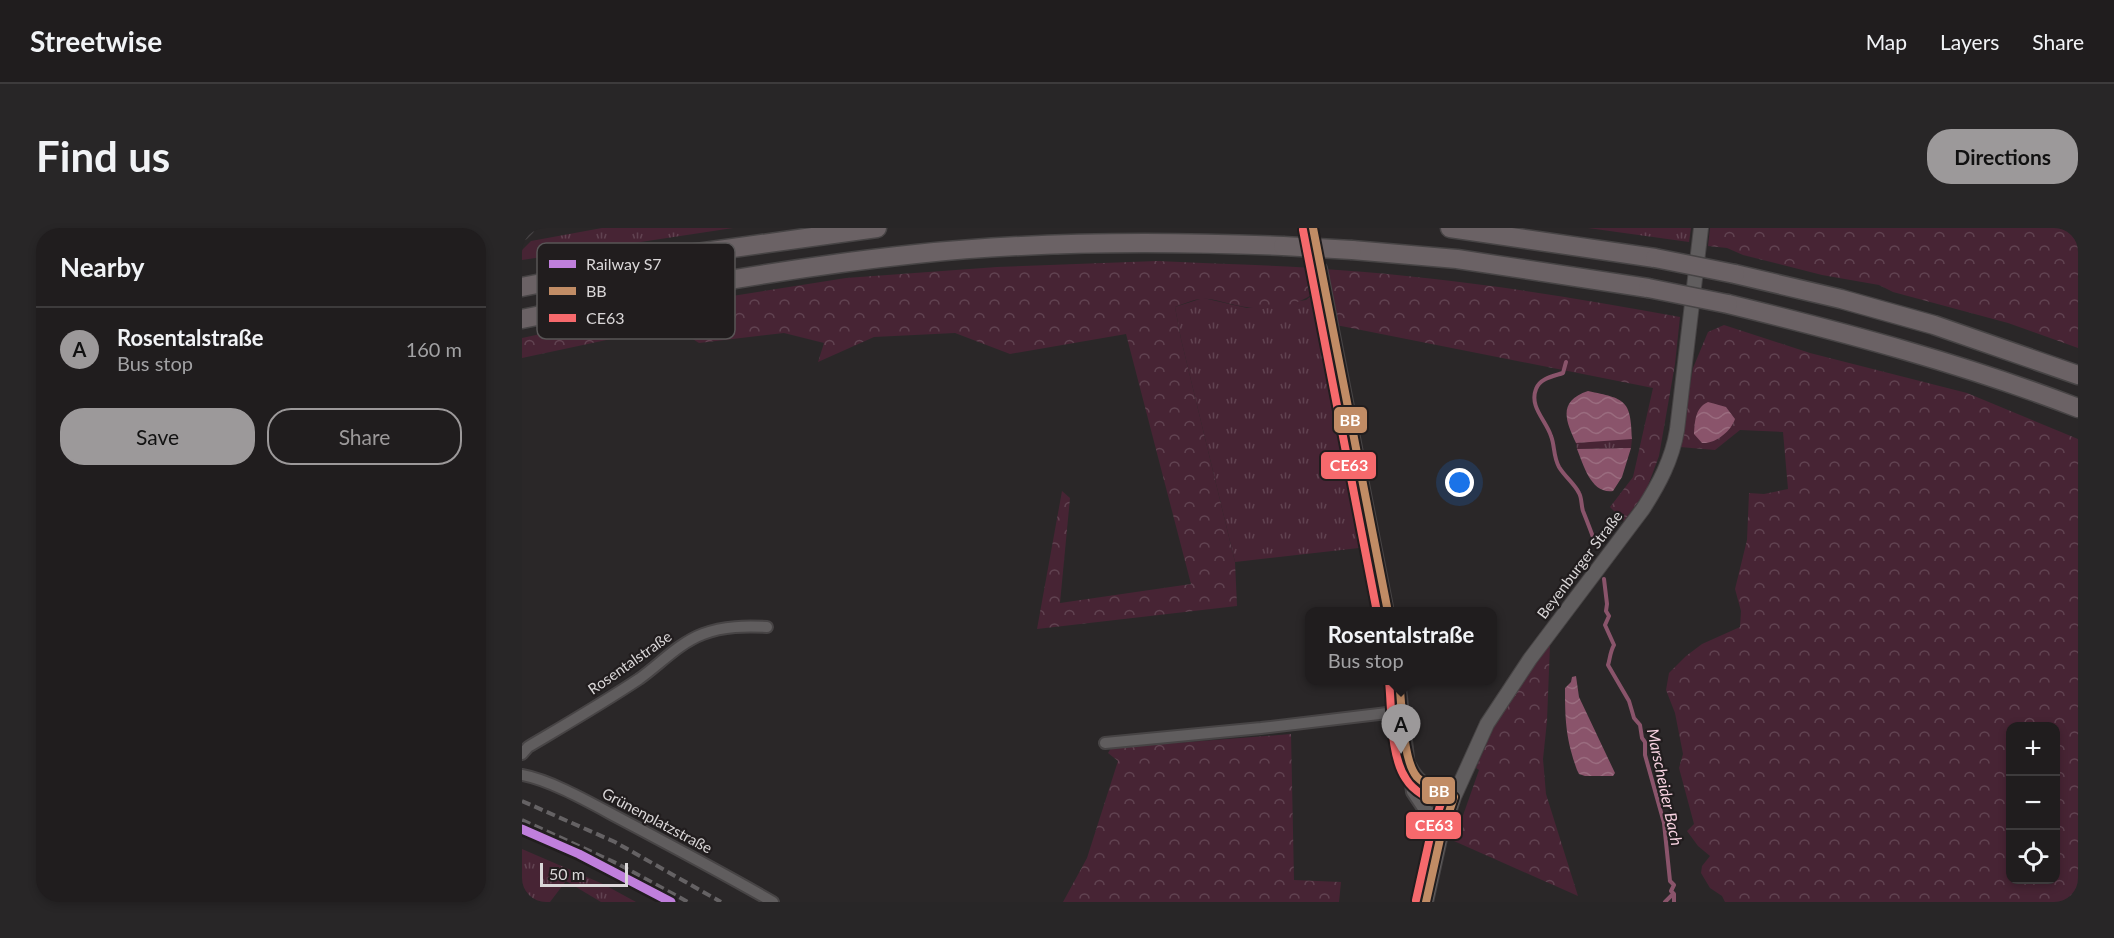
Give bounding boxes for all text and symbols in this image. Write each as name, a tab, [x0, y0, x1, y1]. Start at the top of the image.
text: Streetwise	[30, 24, 162, 58]
text: Map	[1866, 29, 1907, 54]
text: Layers	[1940, 29, 1999, 54]
text: Share	[2032, 29, 2084, 54]
button: Directions	[1927, 129, 2078, 184]
text: Find us	[36, 131, 170, 181]
legend	[537, 243, 735, 339]
text: Nearby	[60, 251, 145, 283]
text: Railway S7	[586, 254, 662, 273]
text: BB	[586, 281, 607, 300]
text: CE63	[586, 308, 625, 327]
text: Rosentalstraße	[117, 324, 264, 351]
text: A	[73, 337, 86, 361]
text: 160 m	[406, 337, 462, 361]
text: Bus stop	[117, 351, 193, 375]
line badge: BB	[1333, 406, 1368, 434]
button: Save	[60, 408, 255, 465]
button: Share	[267, 408, 462, 465]
text: BB	[1339, 410, 1361, 429]
line badge: CE63	[1320, 451, 1377, 480]
text: CE63	[1330, 455, 1368, 474]
your location	[1445, 468, 1474, 497]
street label: Beyenburger Straße	[1533, 507, 1626, 622]
popup	[1305, 607, 1497, 685]
text: Rosentalstraße	[1328, 621, 1474, 648]
street label: Rosentalstraße	[584, 627, 675, 698]
text: Bus stop	[1328, 648, 1404, 672]
pin: A	[1382, 704, 1420, 754]
map controls	[2006, 722, 2060, 884]
button: +	[2006, 722, 2060, 776]
water label: Marscheider Bach	[1644, 727, 1687, 847]
line badge: BB	[1421, 776, 1456, 805]
button: −	[2006, 776, 2060, 830]
text: BB	[1428, 781, 1450, 800]
street label: Grünenplatzstraße	[599, 784, 716, 857]
line badge: CE63	[1405, 811, 1462, 840]
text: CE63	[1415, 815, 1453, 834]
button: locate	[2006, 830, 2060, 884]
scale bar	[540, 860, 628, 888]
text: 50 m	[549, 864, 585, 883]

